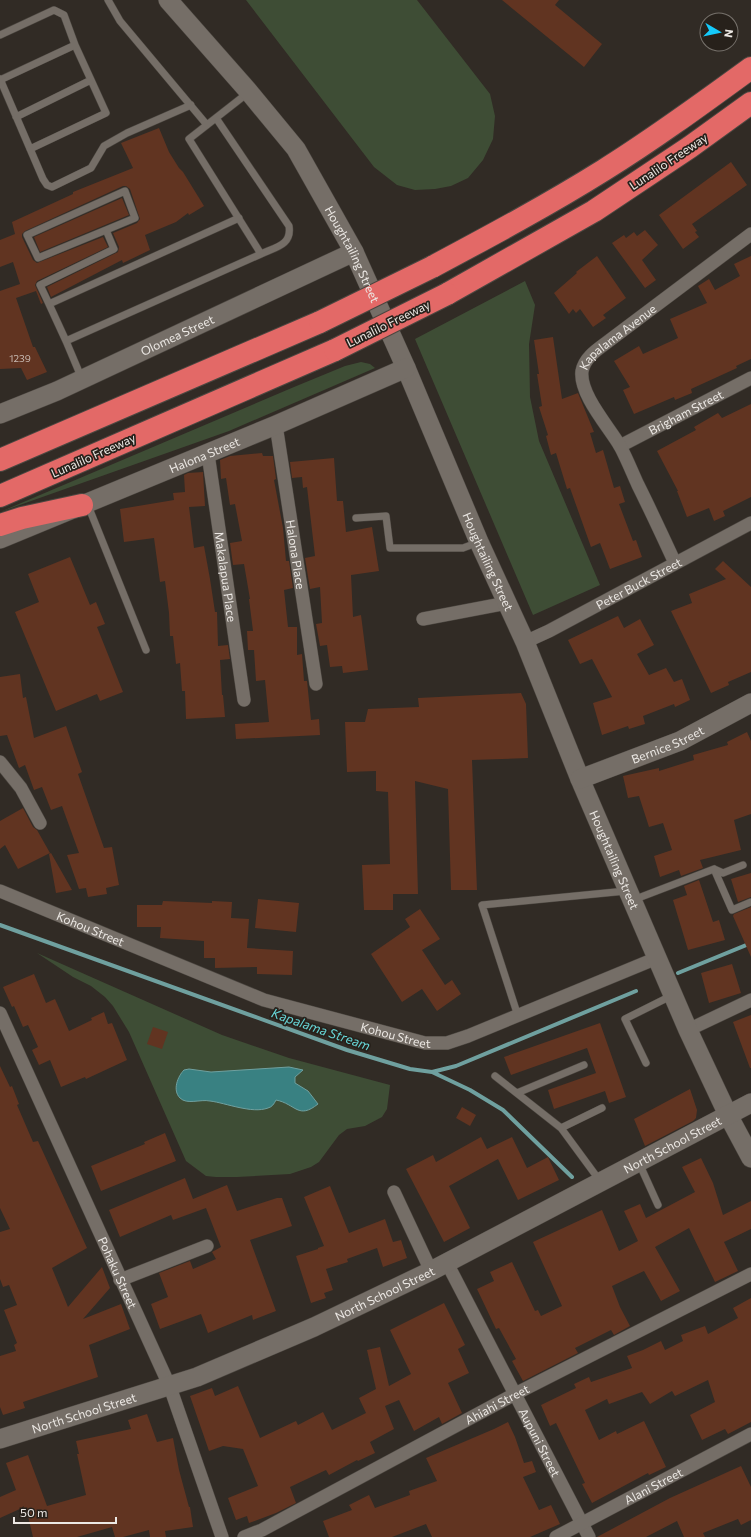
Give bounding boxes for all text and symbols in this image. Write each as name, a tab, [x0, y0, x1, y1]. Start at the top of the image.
north arrow	[699, 12, 739, 52]
text: N	[722, 29, 736, 39]
street label: Lunalilo Freeway	[626, 130, 710, 192]
street label: Houghtailing Street	[322, 203, 383, 305]
street label: Lunalilo Freeway	[344, 297, 432, 349]
street label: Kapalama Avenue	[576, 301, 659, 372]
street label: Olomea Street	[138, 312, 216, 358]
house number: 1239	[9, 352, 31, 364]
street label: Brigham Street	[646, 387, 725, 437]
street label: Lunalilo Freeway	[49, 430, 137, 480]
street label: Halona Street	[167, 434, 242, 475]
street label: Houghtailing Street	[460, 510, 517, 613]
street label: Halona Place	[284, 519, 308, 590]
street label: Makalapua Place	[212, 530, 239, 623]
street label: Peter Buck Street	[593, 554, 684, 612]
street label: Bernice Street	[629, 723, 706, 766]
street label: Houghtailing Street	[587, 808, 642, 911]
street label: Kohou Street	[55, 908, 127, 949]
water label: Kapalama Stream	[269, 1005, 373, 1053]
street label: Kohou Street	[359, 1019, 431, 1050]
street label: North School Street	[621, 1113, 724, 1176]
street label: Pohaku Street	[96, 1234, 140, 1311]
street label: North School Street	[333, 1263, 437, 1323]
street label: Ahiahi Street	[462, 1381, 531, 1427]
street label: North School Street	[30, 1390, 138, 1436]
street label: Aupuni Street	[516, 1406, 563, 1479]
street label: Alani Street	[622, 1464, 685, 1507]
scale bar	[14, 1499, 116, 1525]
text: 50 m	[20, 1505, 48, 1519]

